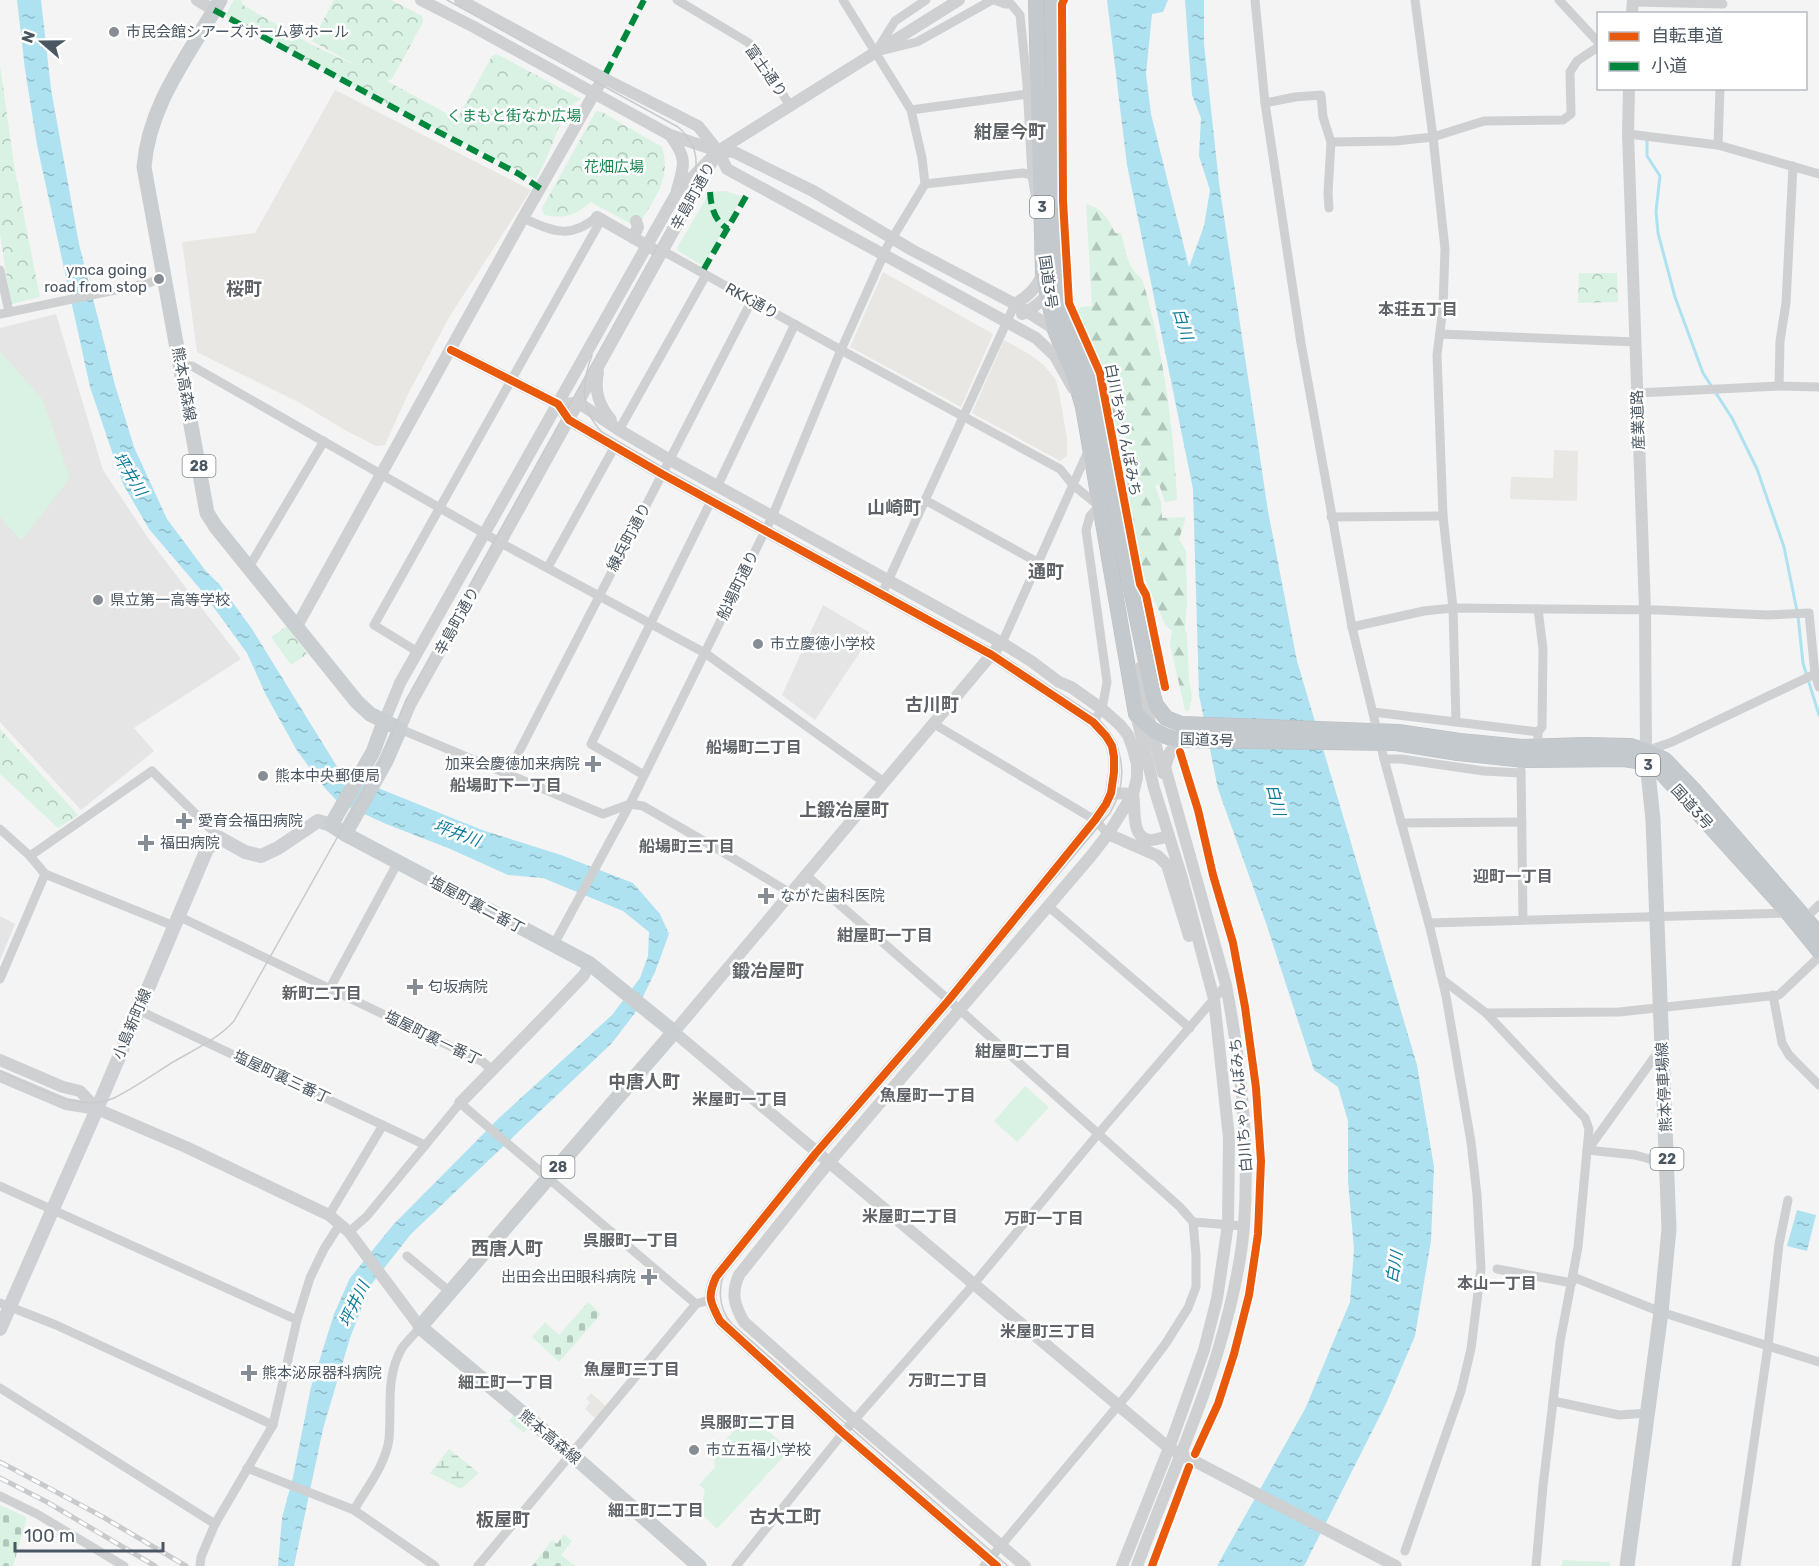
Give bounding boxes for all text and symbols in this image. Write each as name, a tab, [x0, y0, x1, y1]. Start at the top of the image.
north arrow	[12, 12, 72, 72]
legend	[1597, 12, 1807, 90]
place label: 市民会館シアーズホーム夢ホール	[126, 23, 349, 41]
marker: 市民会館シアーズホーム夢ホール	[107, 25, 121, 39]
text: 自転車道	[1651, 25, 1723, 47]
text: N	[17, 28, 39, 46]
street label: 富士通り	[741, 41, 791, 101]
text: 小道	[1651, 55, 1687, 77]
park label: くまもと街なか広場	[447, 107, 581, 125]
district label: 紺屋今町	[974, 121, 1046, 143]
park label: 花畑広場	[584, 158, 644, 176]
street label: 辛島町通り	[667, 159, 719, 233]
road number: 3	[1030, 196, 1054, 218]
street label: 国道3号	[1035, 254, 1061, 310]
place label: ymca going road from stop	[44, 261, 147, 296]
marker: ymca going road from stop	[152, 272, 166, 286]
district label: 桜町	[226, 278, 262, 300]
street label: RKK通り	[722, 279, 782, 323]
district label: 本荘五丁目	[1378, 300, 1458, 319]
water label: 白川	[1169, 306, 1197, 344]
street label: 熊本高森線	[169, 345, 199, 423]
street label: 白川ちゃりんぽみち	[1101, 362, 1145, 498]
street label: 産業道路	[1628, 390, 1648, 450]
water label: 坪井川	[109, 449, 152, 501]
road number: 28	[182, 455, 216, 477]
district label: 山崎町	[867, 497, 921, 519]
street label: 練兵町通り	[603, 500, 655, 574]
street label: 船場町通り	[713, 547, 763, 623]
district label: 通町	[1028, 561, 1064, 583]
street label: 辛島町通り	[431, 584, 483, 658]
place label: 県立第一高等学校	[110, 591, 230, 609]
marker: 県立第一高等学校	[91, 593, 105, 607]
place label: 市立慶徳小学校	[770, 635, 875, 653]
marker: 市立慶徳小学校	[751, 637, 765, 651]
district label: 古川町	[905, 694, 959, 716]
street label: 国道3号	[1180, 730, 1234, 750]
district label: 船場町二丁目	[706, 738, 802, 757]
road number: 3	[1636, 754, 1660, 776]
place label: 加来会慶徳加来病院	[445, 755, 580, 773]
marker: 加来会慶徳加来病院	[584, 755, 602, 773]
place label: 熊本中央郵便局	[275, 767, 380, 785]
marker: 熊本中央郵便局	[256, 769, 270, 783]
district label: 船場町下一丁目	[450, 776, 562, 795]
street label: 国道3号	[1667, 781, 1717, 833]
water label: 白川	[1263, 782, 1290, 820]
district label: 上鍛冶屋町	[799, 799, 889, 821]
marker: 愛育会福田病院	[175, 812, 193, 830]
place label: 愛育会福田病院	[198, 812, 303, 830]
water label: 坪井川	[431, 816, 485, 851]
marker: 福田病院	[137, 834, 155, 852]
place label: 福田病院	[160, 834, 220, 852]
district label: 船場町三丁目	[639, 837, 735, 856]
district label: 迎町一丁目	[1473, 867, 1553, 886]
street label: 塩屋町裏二番丁	[426, 872, 528, 938]
marker: ながた歯科医院	[757, 887, 775, 905]
place label: ながた歯科医院	[780, 887, 885, 905]
district label: 紺屋町一丁目	[837, 926, 933, 945]
district label: 鍛冶屋町	[732, 960, 804, 982]
marker: 匂坂病院	[406, 978, 424, 996]
place label: 匂坂病院	[428, 978, 488, 996]
district label: 新町二丁目	[282, 984, 362, 1003]
street label: 小島新町線	[109, 986, 155, 1062]
street label: 塩屋町裏一番丁	[382, 1007, 484, 1069]
street label: 白川ちゃりんぽみち	[1226, 1037, 1256, 1173]
district label: 紺屋町二丁目	[975, 1042, 1071, 1061]
street label: 熊本停車場線	[1653, 1042, 1675, 1132]
street label: 塩屋町裏三番丁	[231, 1047, 333, 1107]
district label: 中唐人町	[608, 1071, 680, 1093]
district label: 魚屋町一丁目	[880, 1086, 976, 1105]
district label: 米屋町一丁目	[692, 1090, 788, 1109]
road number: 22	[1650, 1148, 1684, 1170]
road number: 28	[542, 1156, 574, 1178]
district label: 米屋町二丁目	[862, 1207, 958, 1226]
district label: 万町一丁目	[1004, 1209, 1084, 1228]
district label: 呉服町一丁目	[583, 1231, 679, 1250]
district label: 西唐人町	[471, 1238, 543, 1260]
water label: 白川	[1382, 1248, 1406, 1284]
place label: 出田会出田眼科病院	[501, 1268, 636, 1286]
marker: 出田会出田眼科病院	[640, 1268, 658, 1286]
district label: 本山一丁目	[1457, 1274, 1537, 1293]
water label: 坪井川	[335, 1276, 374, 1330]
district label: 米屋町三丁目	[1000, 1322, 1096, 1341]
district label: 魚屋町三丁目	[584, 1360, 680, 1379]
marker: 熊本泌尿器科病院	[240, 1364, 258, 1382]
place label: 熊本泌尿器科病院	[262, 1364, 382, 1382]
district label: 万町二丁目	[908, 1371, 988, 1390]
district label: 細工町一丁目	[458, 1373, 554, 1392]
street label: 熊本高森線	[515, 1406, 585, 1468]
district label: 呉服町二丁目	[700, 1413, 796, 1432]
place label: 市立五福小学校	[706, 1441, 811, 1459]
marker: 市立五福小学校	[687, 1443, 701, 1457]
district label: 細工町二丁目	[608, 1501, 704, 1520]
district label: 古大工町	[749, 1506, 821, 1528]
district label: 板屋町	[476, 1509, 530, 1531]
scale bar	[15, 1515, 164, 1553]
text: 100 m	[24, 1525, 75, 1547]

